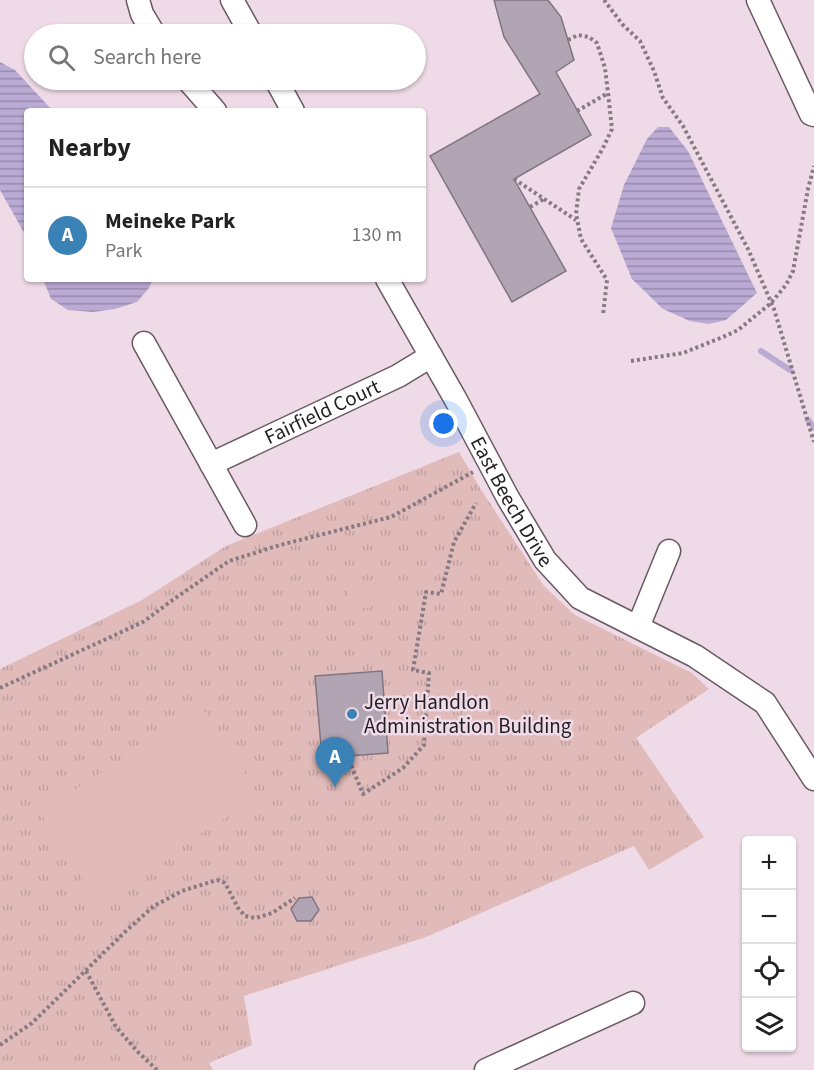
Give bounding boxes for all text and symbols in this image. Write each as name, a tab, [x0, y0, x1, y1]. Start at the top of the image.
search box	[24, 24, 426, 90]
icon: search	[45, 41, 78, 74]
text: Search here	[93, 41, 201, 73]
text: Nearby	[48, 129, 131, 166]
text: Meineke Park	[105, 205, 235, 237]
text: A	[62, 221, 73, 249]
text: 130 m	[352, 221, 402, 249]
text: Park	[105, 237, 142, 265]
street label: Fairfield Court	[259, 371, 385, 452]
your location	[429, 409, 458, 438]
street label: East Beech Drive	[463, 431, 560, 574]
place label: Jerry Handlon Administration Building	[364, 687, 572, 741]
marker: Jerry Handlon Administration Building	[345, 707, 359, 721]
pin: A	[316, 738, 354, 787]
map controls	[742, 836, 796, 1052]
button: +	[742, 836, 796, 890]
button: −	[742, 890, 796, 944]
button: locate	[742, 944, 796, 998]
button: layers	[742, 998, 796, 1052]

